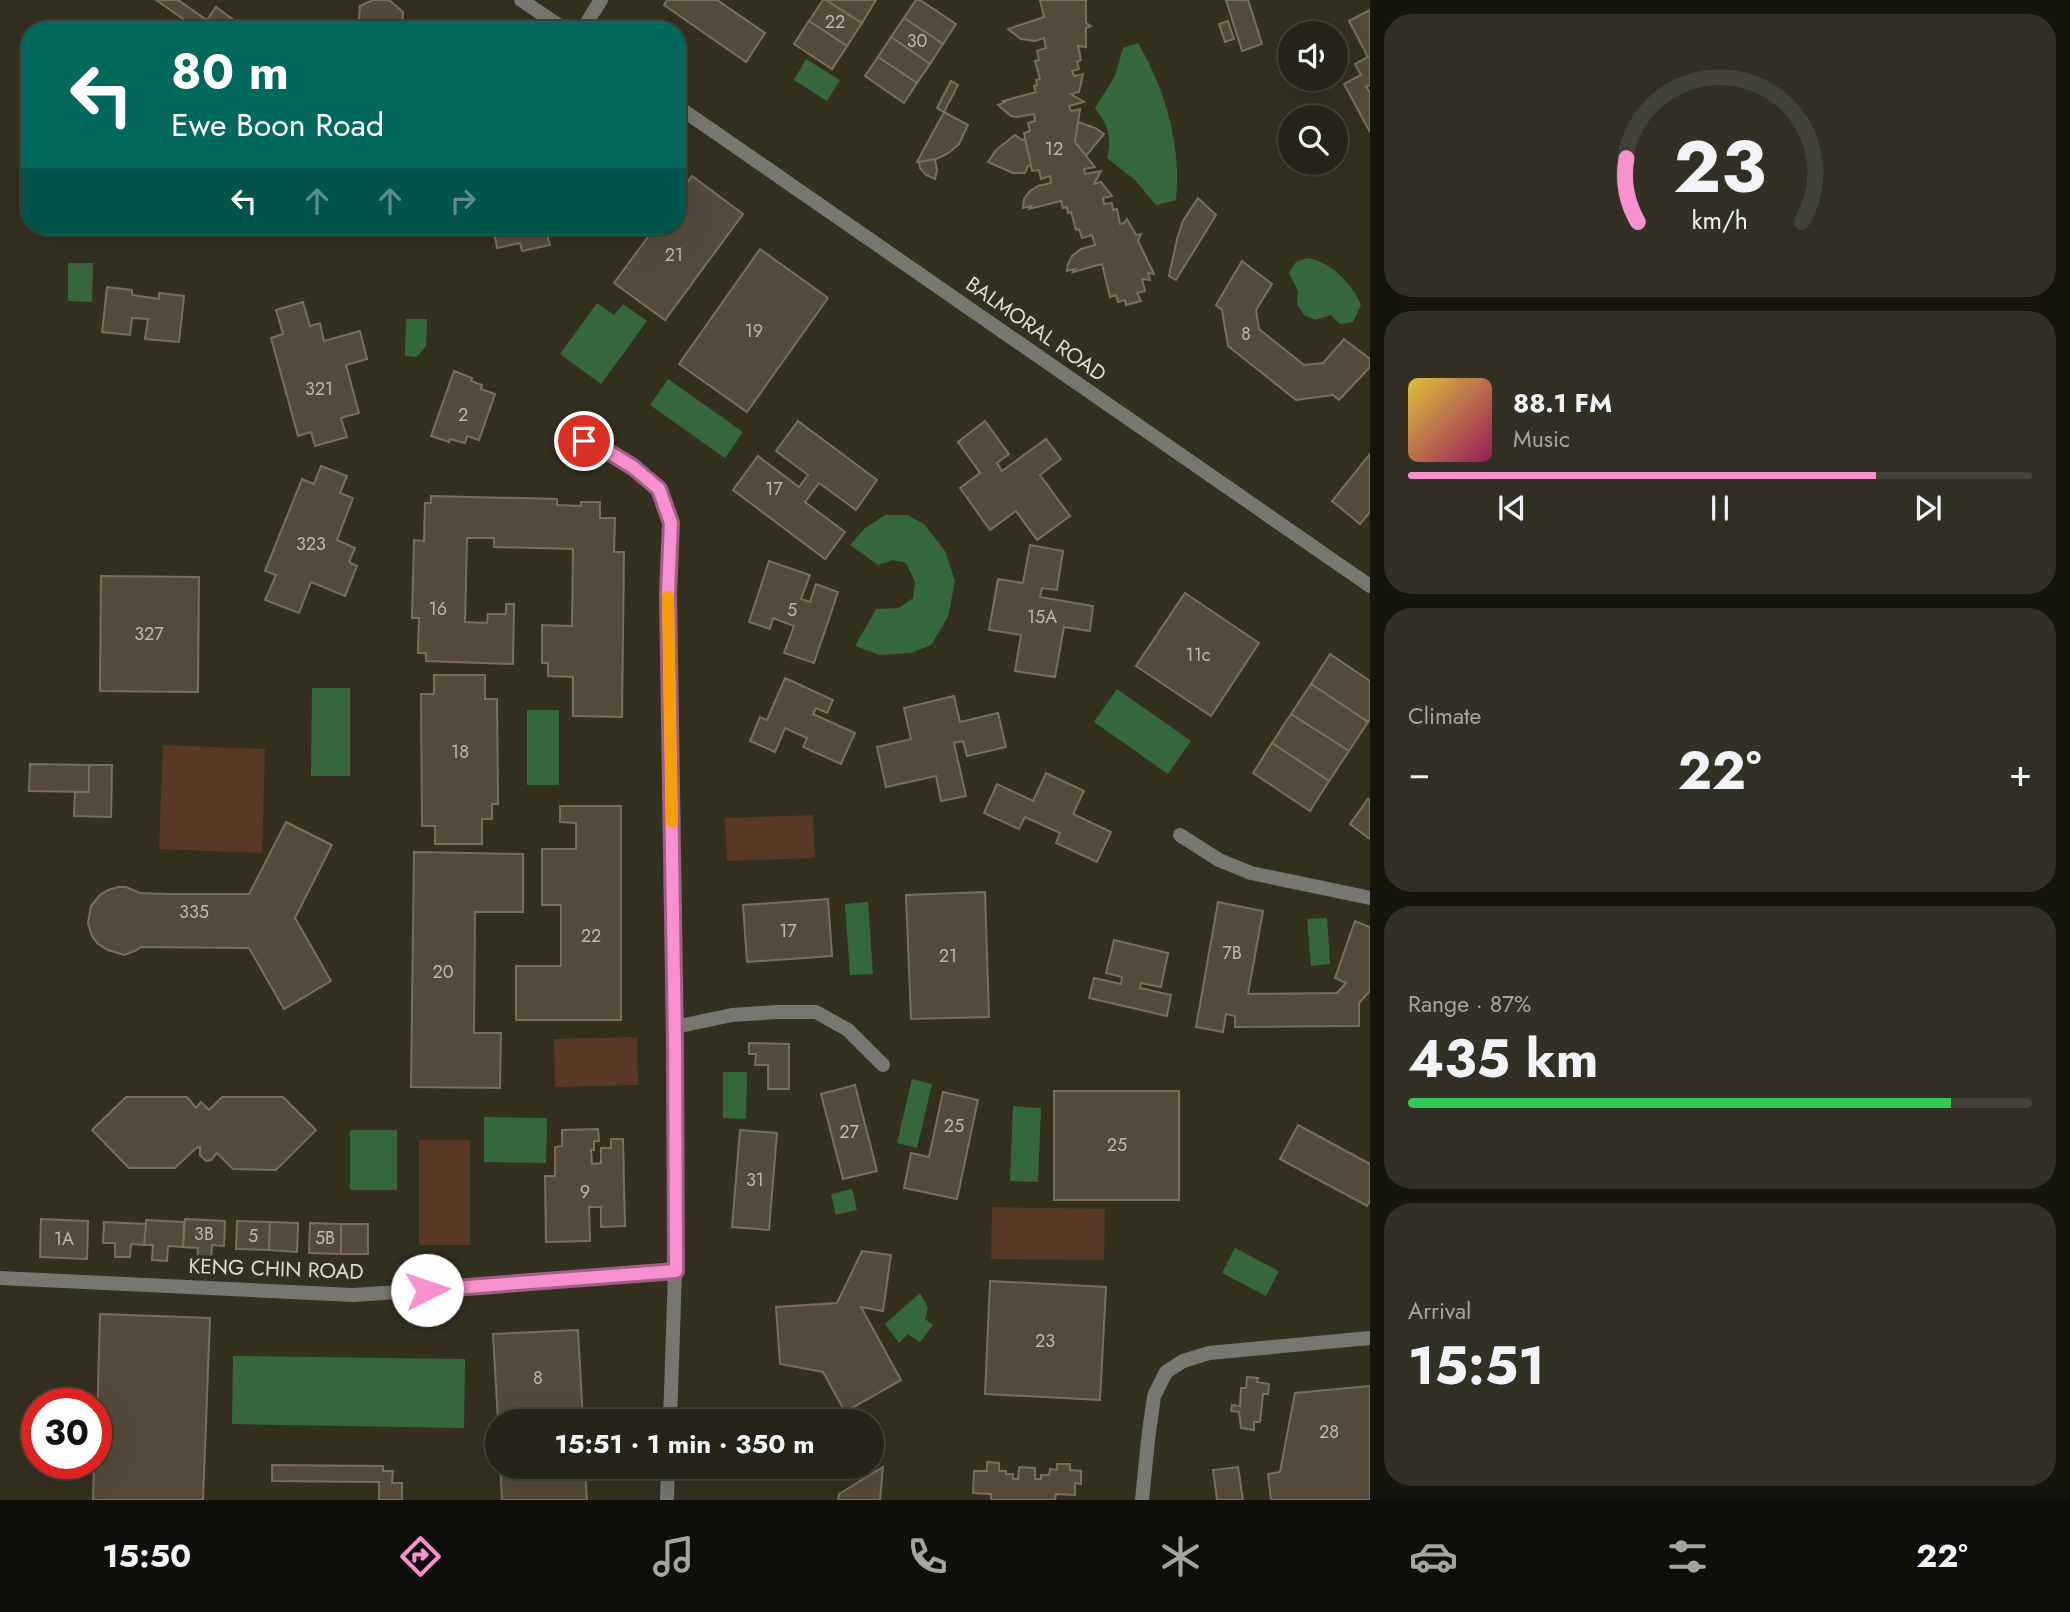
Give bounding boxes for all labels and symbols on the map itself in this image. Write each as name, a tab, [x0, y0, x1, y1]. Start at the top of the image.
house number: 22	[825, 9, 845, 35]
house number: 30	[907, 28, 928, 54]
house number: 12	[1045, 136, 1063, 162]
house number: 21	[665, 242, 683, 268]
street label: BALMORAL ROAD	[960, 269, 1112, 389]
house number: 19	[745, 318, 763, 344]
house number: 8	[1241, 321, 1251, 347]
house number: 321	[305, 376, 333, 402]
house number: 2	[458, 402, 468, 428]
pin	[554, 411, 614, 471]
house number: 17	[765, 476, 783, 502]
house number: 323	[296, 531, 326, 557]
house number: 16	[429, 596, 447, 622]
house number: 5	[787, 597, 797, 623]
house number: 15A	[1027, 604, 1057, 630]
house number: 327	[134, 621, 164, 647]
house number: 11c	[1186, 642, 1210, 668]
house number: 18	[451, 739, 469, 765]
house number: 335	[179, 899, 209, 925]
house number: 17	[779, 918, 797, 944]
house number: 22	[581, 923, 601, 949]
house number: 7B	[1222, 940, 1242, 966]
house number: 21	[939, 943, 957, 969]
house number: 20	[432, 959, 454, 985]
house number: 25	[944, 1113, 964, 1139]
house number: 27	[839, 1119, 859, 1145]
house number: 25	[1107, 1132, 1127, 1158]
house number: 31	[746, 1167, 764, 1193]
house number: 9	[580, 1179, 590, 1205]
house number: 3B	[194, 1221, 214, 1247]
house number: 5	[248, 1223, 258, 1249]
house number: 5B	[315, 1225, 335, 1251]
house number: 1A	[54, 1226, 74, 1252]
street label: KENG CHIN ROAD	[188, 1251, 364, 1287]
position arrow	[390, 1253, 464, 1327]
house number: 23	[1035, 1328, 1055, 1354]
house number: 8	[533, 1365, 543, 1391]
speed limit sign: 30	[21, 1388, 112, 1479]
house number: 28	[1319, 1419, 1339, 1445]

